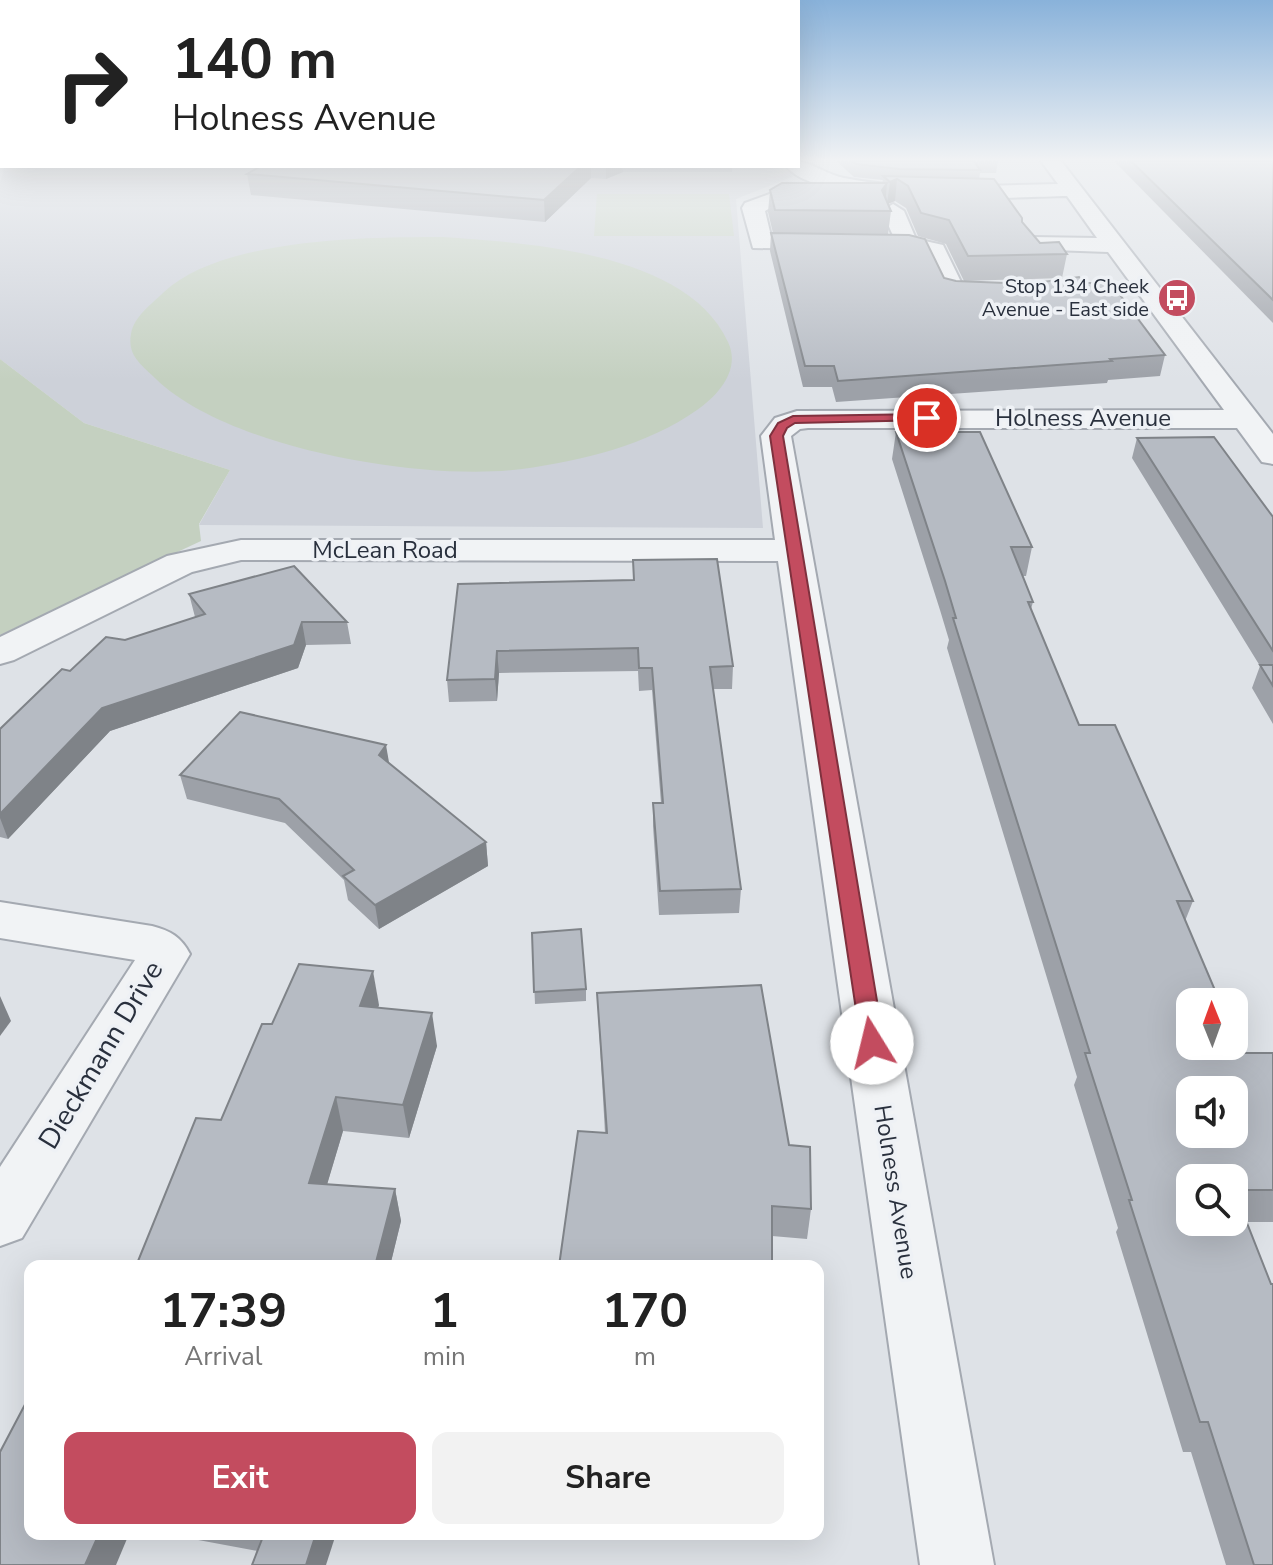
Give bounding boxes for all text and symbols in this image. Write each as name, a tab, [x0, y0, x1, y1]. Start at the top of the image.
text: 140 m	[172, 21, 337, 98]
icon: right	[40, 32, 144, 136]
text: Holness Avenue	[172, 94, 436, 143]
place label: Stop 134 Cheek Avenue - East side	[982, 273, 1150, 323]
bus stop icon: Stop 134 Cheek Avenue - East side	[1156, 277, 1198, 319]
pin	[893, 384, 961, 452]
icon: arrive	[905, 396, 949, 440]
street label: Holness Avenue	[995, 402, 1171, 434]
street label: McLean Road	[312, 534, 458, 566]
street label: Dieckmann Drive	[30, 954, 172, 1156]
north arrow	[1176, 988, 1248, 1060]
map controls	[1176, 988, 1248, 1236]
position arrow	[830, 1001, 914, 1085]
button: sound	[1176, 1076, 1248, 1148]
street label: Holness Avenue	[866, 1103, 926, 1281]
button: search	[1176, 1164, 1248, 1236]
text: 17:39	[160, 1278, 287, 1344]
text: 1	[430, 1278, 459, 1344]
text: 170	[602, 1278, 688, 1344]
text: Arrival	[184, 1339, 263, 1374]
text: min	[423, 1339, 466, 1374]
text: m	[634, 1339, 656, 1374]
button: Exit	[64, 1432, 416, 1524]
button: Share	[432, 1432, 784, 1524]

